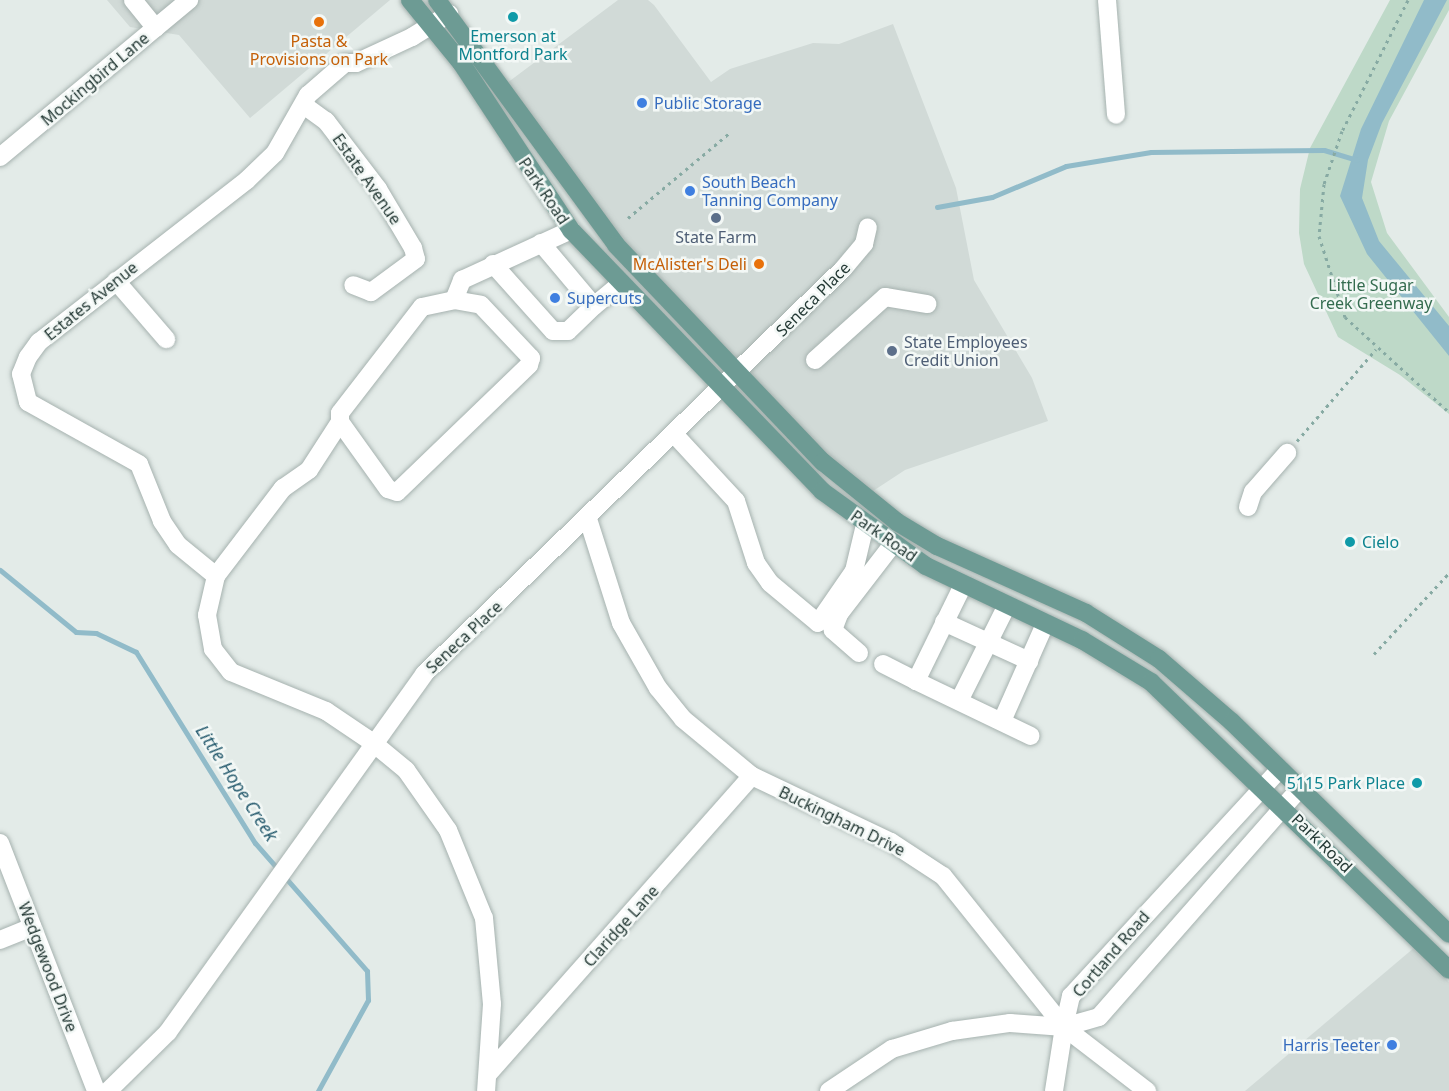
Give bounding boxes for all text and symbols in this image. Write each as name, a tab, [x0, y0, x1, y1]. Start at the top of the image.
marker: Emerson at Montford Park	[506, 10, 520, 24]
marker: Pasta & Provisions on Park	[312, 15, 326, 29]
place label: Emerson at Montford Park	[458, 26, 568, 64]
street label: Mockingbird Lane	[37, 28, 153, 130]
place label: Pasta & Provisions on Park	[250, 31, 388, 69]
place label: Public Storage	[654, 93, 762, 113]
marker: Public Storage	[635, 96, 649, 110]
street label: Estate Avenue	[329, 130, 405, 228]
street label: Park Road	[515, 154, 573, 228]
place label: South Beach Tanning Company	[702, 172, 838, 210]
marker: South Beach Tanning Company	[683, 184, 697, 198]
marker: State Farm	[709, 211, 723, 225]
place label: State Farm	[675, 227, 757, 247]
place label: McAlister's Deli	[633, 254, 747, 274]
marker: McAlister's Deli	[752, 257, 766, 271]
street label: Estates Avenue	[41, 258, 141, 344]
street label: Seneca Place	[772, 258, 854, 340]
park label: Little Sugar Creek Greenway	[1310, 275, 1432, 313]
place label: Supercuts	[567, 288, 642, 308]
marker: Supercuts	[548, 291, 562, 305]
place label: State Employees Credit Union	[904, 332, 1028, 370]
marker: State Employees Credit Union	[885, 344, 899, 358]
street label: Park Road	[847, 506, 921, 566]
place label: Cielo	[1362, 532, 1399, 552]
marker: Cielo	[1343, 535, 1357, 549]
street label: Seneca Place	[422, 597, 506, 677]
water label: Little Hope Creek	[191, 721, 283, 845]
place label: 5115 Park Place	[1287, 773, 1405, 793]
marker: 5115 Park Place	[1410, 776, 1424, 790]
street label: Buckingham Drive	[776, 782, 908, 860]
street label: Park Road	[1288, 810, 1356, 876]
street label: Claridge Lane	[579, 881, 663, 971]
street label: Wedgewood Drive	[14, 899, 82, 1035]
street label: Cortland Road	[1068, 907, 1154, 1001]
place label: Harris Teeter	[1283, 1035, 1380, 1055]
marker: Harris Teeter	[1385, 1038, 1399, 1052]

